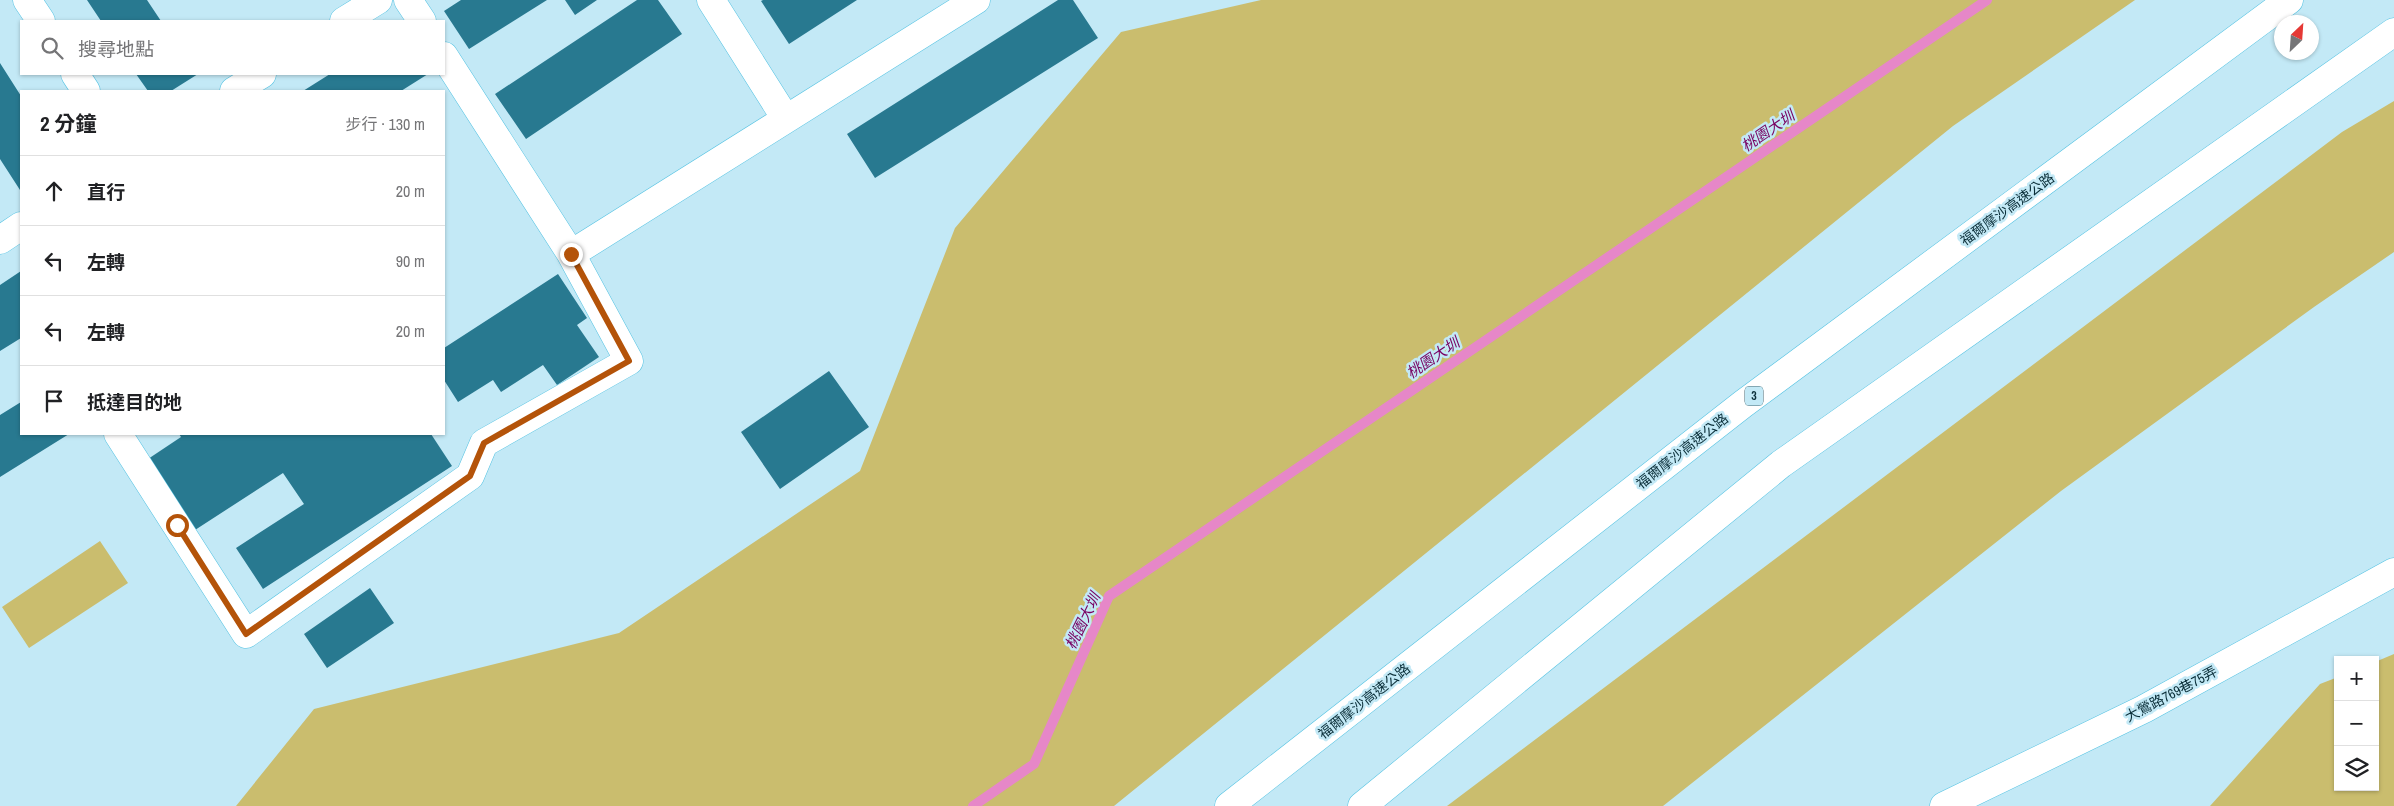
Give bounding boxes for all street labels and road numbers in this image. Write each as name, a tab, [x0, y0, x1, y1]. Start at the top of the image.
street label: 福爾摩沙高速公路	[1956, 169, 2058, 249]
road number: 3	[1745, 386, 1763, 406]
street label: 福爾摩沙高速公路	[1632, 409, 1732, 493]
street label: 福爾摩沙高速公路	[1314, 659, 1414, 743]
street label: 大鶯路769巷75弄	[2122, 662, 2220, 726]

